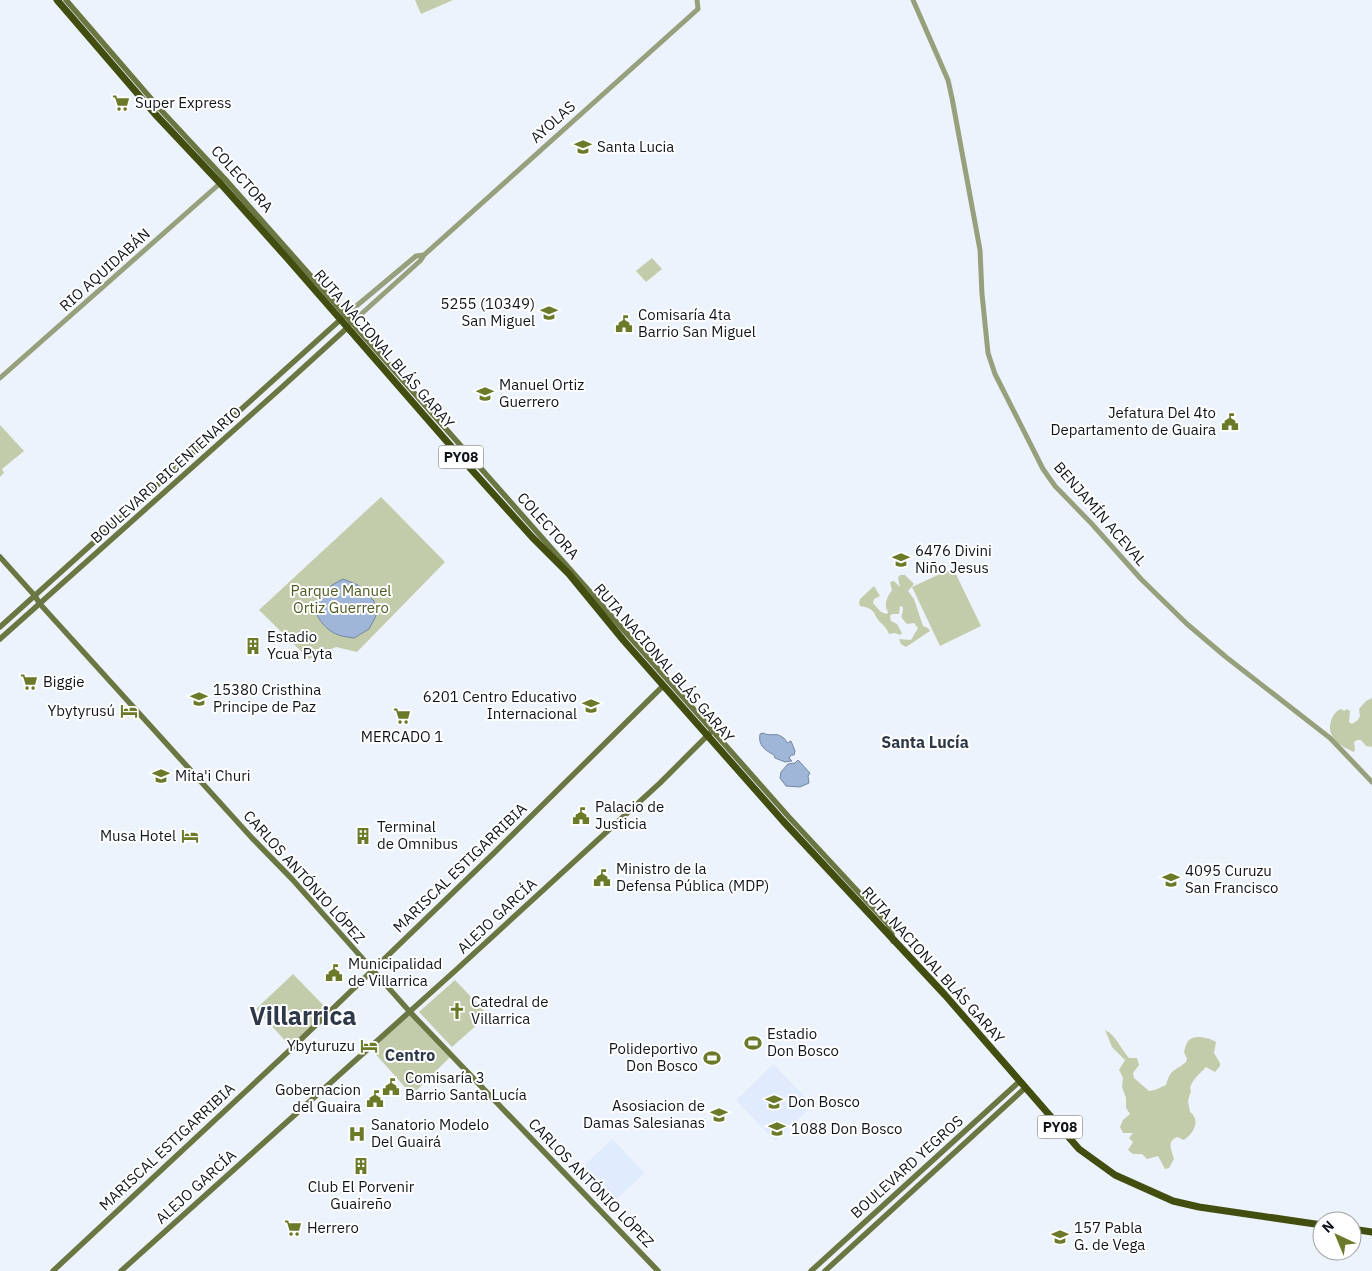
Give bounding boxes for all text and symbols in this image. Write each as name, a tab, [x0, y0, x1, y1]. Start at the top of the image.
supermarket icon: Super Express	[111, 93, 131, 113]
place label: Super Express	[135, 93, 231, 112]
street label: AYOLAS	[526, 97, 579, 147]
school or university icon: Santa Lucia	[573, 137, 593, 157]
place label: Santa Lucia	[597, 137, 674, 156]
street label: COLECTORA	[207, 141, 278, 216]
street label: RIO AQUIDABÁN	[55, 224, 154, 315]
street label: RUTA NACIONAL BLÁS GARAY	[310, 265, 459, 432]
place label: 5255 (10349) San Miguel	[440, 294, 535, 330]
school or university icon: 5255 (10349) San Miguel	[539, 303, 559, 323]
place label: Comisaría 4ta Barrio San Miguel	[638, 305, 756, 341]
public building icon: Comisaría 4ta Barrio San Miguel	[614, 314, 634, 334]
place label: Manuel Ortiz Guerrero	[499, 375, 584, 411]
school or university icon: Manuel Ortiz Guerrero	[475, 384, 495, 404]
street label: BOULEVARD BICENTENARIO	[86, 402, 245, 547]
place label: Jefatura Del 4to Departamento de Guaira	[1051, 403, 1216, 439]
public building icon: Jefatura Del 4to Departamento de Guaira	[1220, 412, 1240, 432]
road number: PY08	[438, 446, 484, 468]
street label: BENJAMÍN ACEVAL	[1050, 458, 1151, 570]
street label: COLECTORA	[513, 488, 584, 563]
place label: 6476 Divini Niño Jesus	[915, 541, 992, 577]
school or university icon: 6476 Divini Niño Jesus	[891, 550, 911, 570]
street label: RUTA NACIONAL BLÁS GARAY	[590, 579, 739, 746]
park label: Parque Manuel Ortiz Guerrero	[291, 581, 391, 617]
place label: Estadio Ycua Pyta	[267, 627, 333, 663]
building icon: Estadio Ycua Pyta	[243, 636, 263, 656]
supermarket icon: Biggie	[19, 672, 39, 692]
place label: Biggie	[43, 672, 84, 691]
place label: 15380 Cristhina Principe de Paz	[213, 680, 321, 716]
place label: 6201 Centro Educativo Internacional	[423, 687, 577, 723]
school or university icon: 15380 Cristhina Principe de Paz	[189, 689, 209, 709]
school or university icon: 6201 Centro Educativo Internacional	[581, 696, 601, 716]
place label: Ybytyrusú	[48, 701, 115, 720]
hotel icon: Ybytyrusú	[119, 701, 139, 721]
supermarket icon: MERCADO 1	[392, 706, 412, 726]
place label: MERCADO 1	[361, 727, 443, 746]
district label: Santa Lucía	[881, 732, 969, 752]
school or university icon: Mita'i Churi	[151, 766, 171, 786]
place label: Mita'i Churi	[175, 766, 251, 785]
place label: Palacio de Justicia	[595, 797, 664, 833]
street label: MARISCAL ESTIGARRIBIA	[389, 799, 531, 936]
street label: CARLOS ANTÓNIO LÓPEZ	[240, 806, 369, 947]
public building icon: Palacio de Justicia	[571, 806, 591, 826]
place label: Terminal de Omnibus	[377, 817, 458, 853]
place label: Musa Hotel	[100, 826, 176, 845]
hotel icon: Musa Hotel	[180, 826, 200, 846]
building icon: Terminal de Omnibus	[353, 826, 373, 846]
place label: Ministro de la Defensa Pública (MDP)	[616, 859, 769, 895]
place label: 4095 Curuzu San Francisco	[1185, 861, 1278, 897]
public building icon: Ministro de la Defensa Pública (MDP)	[592, 868, 612, 888]
school or university icon: 4095 Curuzu San Francisco	[1161, 870, 1181, 890]
street label: ALEJO GARCÍA	[453, 874, 541, 957]
street label: RUTA NACIONAL BLÁS GARAY	[858, 882, 1009, 1047]
place label: Municipalidad de Villarrica	[348, 954, 442, 990]
public building icon: Municipalidad de Villarrica	[324, 963, 344, 983]
place label: Catedral de Villarrica	[471, 992, 548, 1028]
district label: Villarrica	[249, 999, 357, 1032]
church icon: Catedral de Villarrica	[447, 1001, 467, 1021]
place label: Estadio Don Bosco	[767, 1024, 839, 1060]
sports icon: Estadio Don Bosco	[743, 1033, 763, 1053]
place label: Ybyturuzu	[287, 1036, 355, 1055]
hotel icon: Ybyturuzu	[359, 1036, 379, 1056]
place label: Polideportivo Don Bosco	[609, 1039, 698, 1075]
district label: Centro	[385, 1045, 435, 1065]
sports icon: Polideportivo Don Bosco	[702, 1048, 722, 1068]
place label: Comisaría 3 Barrio Santa Lucía	[405, 1068, 527, 1104]
public building icon: Comisaría 3 Barrio Santa Lucía	[381, 1077, 401, 1097]
street label: MARISCAL ESTIGARRIBIA	[95, 1079, 239, 1214]
place label: Gobernacion del Guaira	[275, 1080, 361, 1116]
public building icon: Gobernacion del Guaira	[365, 1089, 385, 1109]
school or university icon: Don Bosco	[764, 1092, 784, 1112]
place label: Don Bosco	[788, 1092, 860, 1111]
place label: Asosiacion de Damas Salesianas	[583, 1096, 705, 1132]
school or university icon: Asosiacion de Damas Salesianas	[709, 1105, 729, 1125]
street label: BOULEVARD YEGROS	[846, 1111, 967, 1222]
street label: CARLOS ANTÓNIO LÓPEZ	[525, 1114, 658, 1252]
place label: Sanatorio Modelo Del Guairá	[371, 1115, 489, 1151]
road number: PY08	[1038, 1116, 1082, 1138]
school or university icon: 1088 Don Bosco	[767, 1119, 787, 1139]
place label: 1088 Don Bosco	[791, 1119, 902, 1138]
hospital icon: Sanatorio Modelo Del Guairá	[347, 1124, 367, 1144]
street label: ALEJO GARCÍA	[151, 1145, 240, 1228]
building icon: Club El Porvenir Guaireño	[351, 1156, 371, 1176]
place label: Club El Porvenir Guaireño	[308, 1177, 415, 1213]
north arrow	[1312, 1211, 1362, 1261]
text: N	[1318, 1217, 1338, 1237]
supermarket icon: Herrero	[283, 1218, 303, 1238]
place label: Herrero	[307, 1218, 359, 1237]
place label: 157 Pabla G. de Vega	[1074, 1218, 1145, 1254]
school or university icon: 157 Pabla G. de Vega	[1050, 1227, 1070, 1247]

